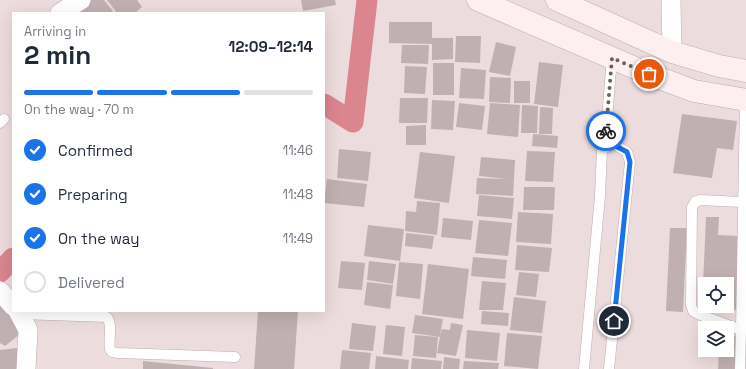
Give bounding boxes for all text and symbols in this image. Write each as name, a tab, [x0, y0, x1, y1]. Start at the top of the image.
text: Arriving in	[24, 23, 86, 40]
text: 12:09–12:14	[229, 37, 313, 56]
text: 2 min	[24, 38, 91, 72]
pin	[632, 57, 666, 91]
icon: bag	[638, 63, 660, 85]
text: On the way · 70 m	[24, 101, 134, 118]
courier	[586, 111, 626, 151]
icon: bike	[595, 120, 617, 142]
icon: check	[24, 139, 46, 161]
text: Confirmed	[58, 141, 133, 160]
text: 11:46	[283, 142, 313, 159]
icon: check	[24, 183, 46, 205]
text: Preparing	[58, 185, 128, 204]
text: 11:48	[283, 186, 313, 203]
icon: check	[24, 227, 46, 249]
text: On the way	[58, 229, 139, 248]
text: 11:49	[283, 230, 313, 247]
text: Delivered	[58, 273, 125, 292]
map controls	[698, 277, 734, 357]
button: locate	[698, 277, 734, 313]
pin	[597, 304, 631, 338]
icon: home	[603, 310, 625, 332]
button: layers	[698, 321, 734, 357]

